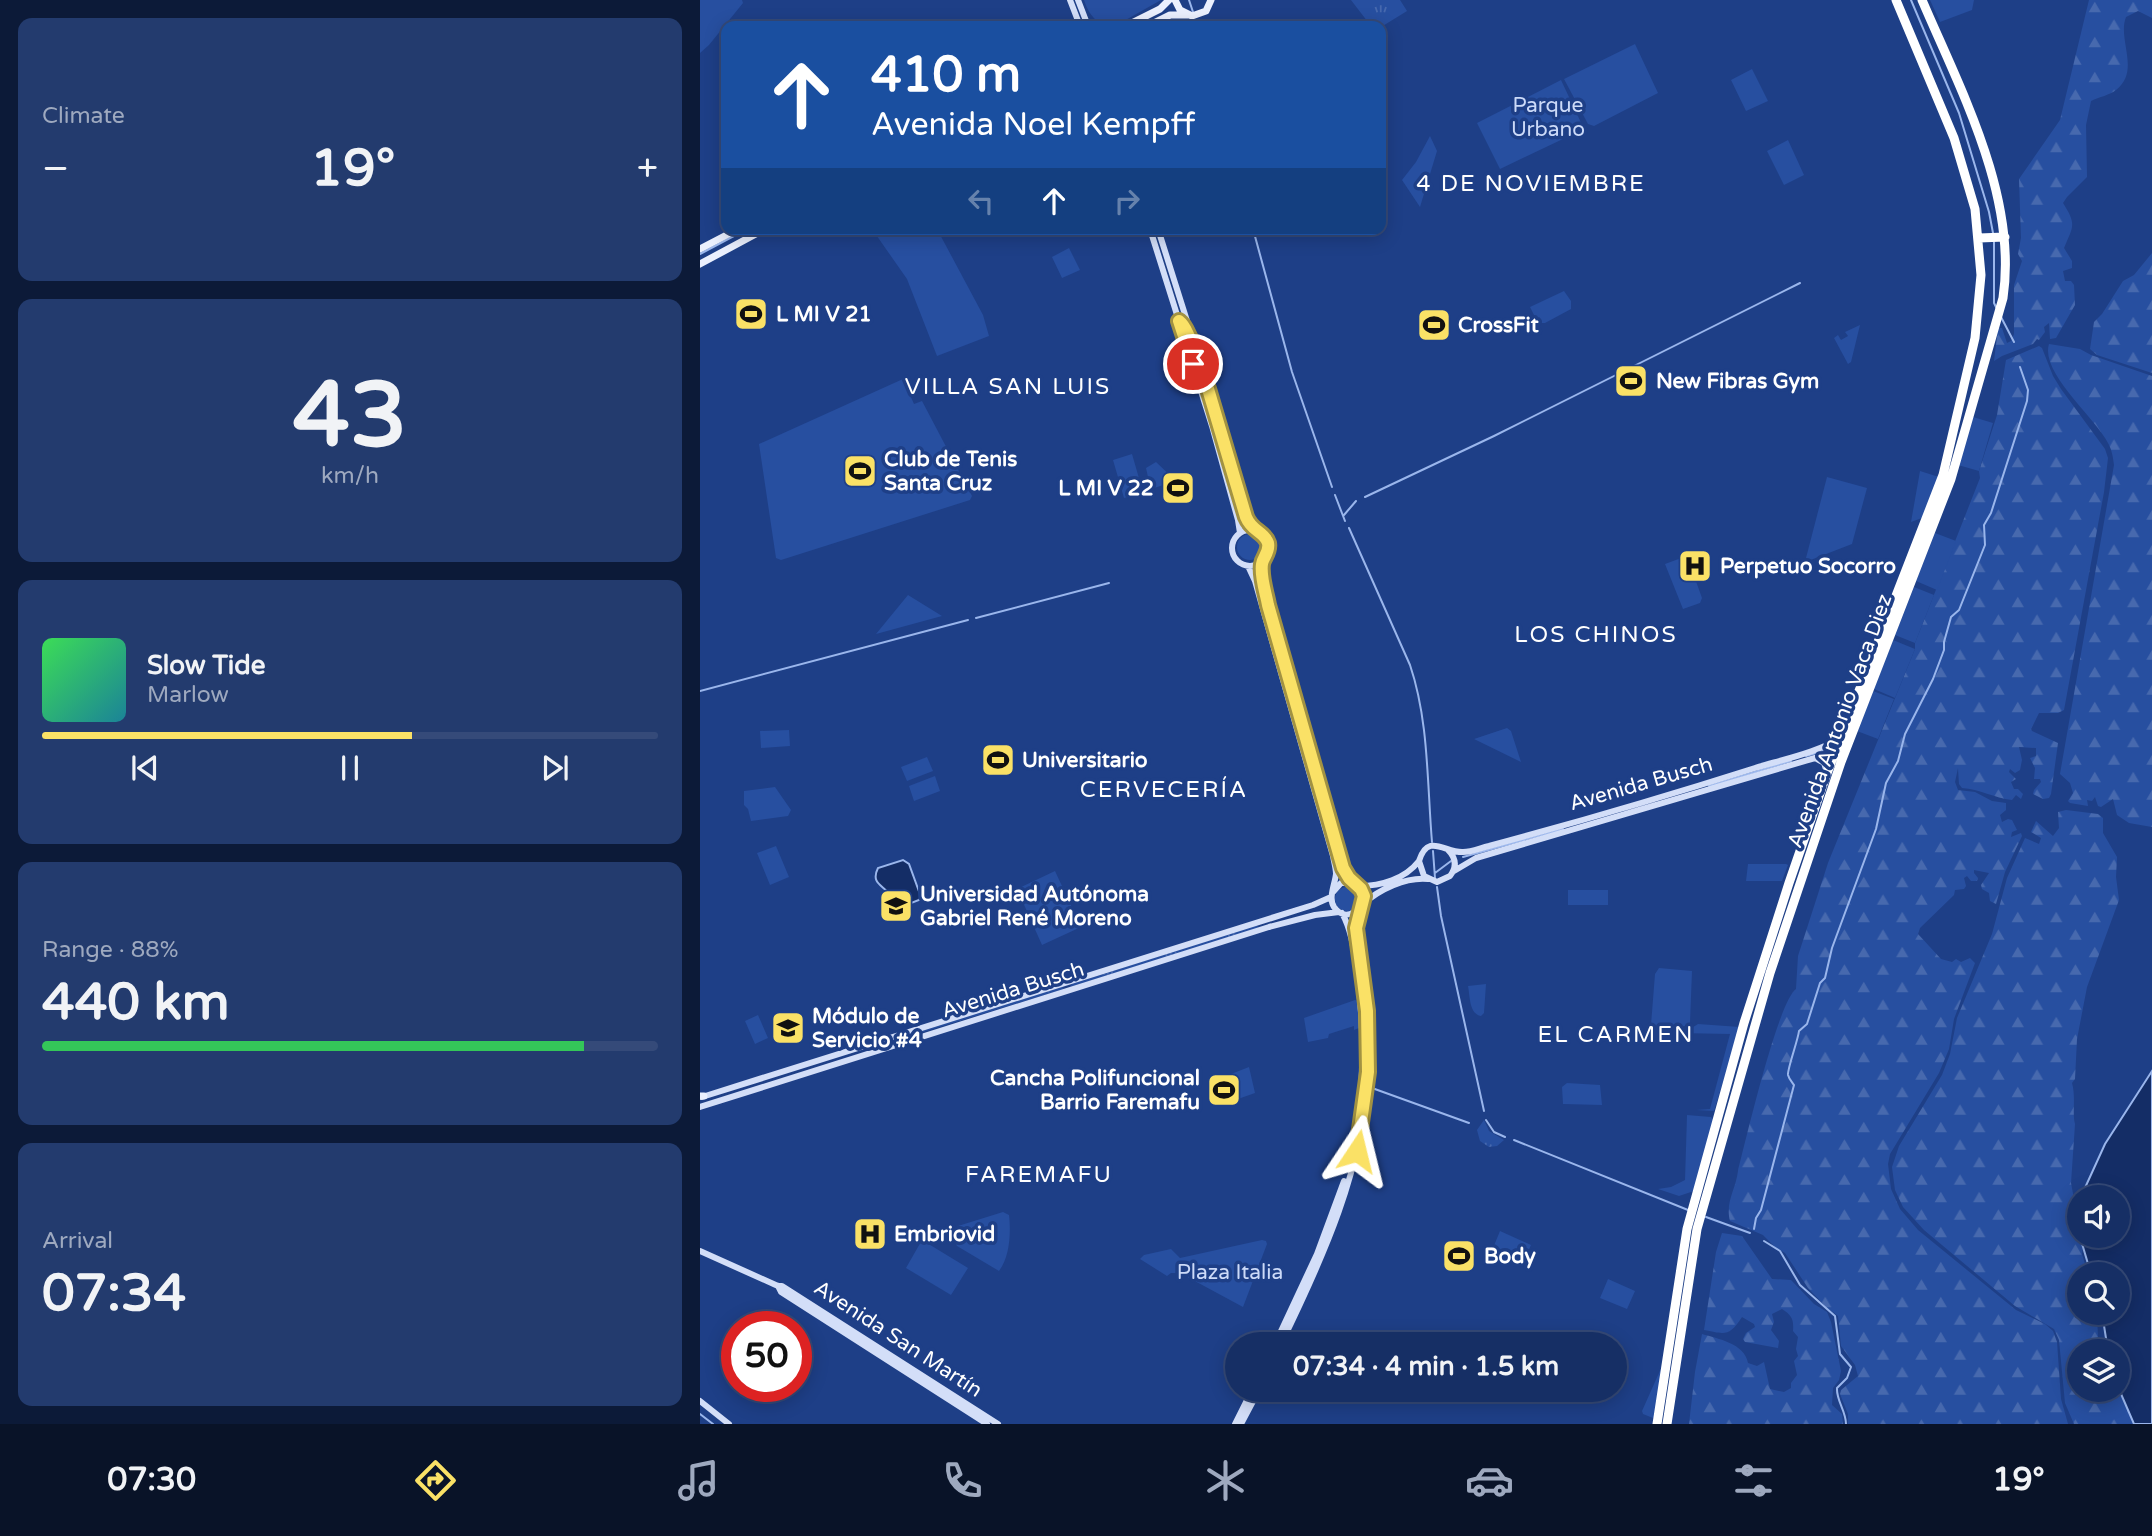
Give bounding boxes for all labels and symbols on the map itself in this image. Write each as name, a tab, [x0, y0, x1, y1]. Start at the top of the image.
park label: Parque Urbano	[1511, 93, 1585, 142]
district label: 4 DE NOVIEMBRE	[1416, 170, 1646, 198]
sports icon: L MI V 21	[732, 295, 770, 333]
place label: L MI V 21	[776, 302, 872, 327]
sports icon: CrossFit	[1415, 306, 1453, 344]
place label: CrossFit	[1458, 313, 1539, 338]
pin	[1163, 334, 1223, 394]
sports icon: New Fibras Gym	[1612, 362, 1650, 400]
place label: New Fibras Gym	[1656, 369, 1819, 394]
district label: VILLA SAN LUIS	[905, 373, 1111, 401]
place label: Club de Tenis Santa Cruz	[884, 447, 1017, 496]
sports icon: Club de Tenis Santa Cruz	[841, 452, 879, 490]
sports icon: L MI V 22	[1159, 469, 1197, 507]
place label: L MI V 22	[1058, 476, 1154, 501]
hospital icon: Perpetuo Socorro	[1676, 547, 1714, 585]
place label: Perpetuo Socorro	[1720, 554, 1896, 579]
street label: Avenida Antonio Vaca Diez	[1782, 591, 1898, 851]
district label: LOS CHINOS	[1514, 621, 1678, 649]
sports icon: Universitario	[979, 741, 1017, 779]
place label: Universitario	[1022, 748, 1148, 773]
street label: Avenida Busch	[1567, 752, 1715, 816]
district label: CERVECERÍA	[1080, 776, 1248, 804]
place label: Universidad Autónoma Gabriel René Moreno	[920, 882, 1149, 931]
school or university icon: Universidad Autónoma Gabriel René Moreno	[877, 887, 915, 925]
street label: Avenida Busch	[939, 956, 1087, 1024]
place label: Módulo de Servicio #4	[812, 1004, 922, 1053]
school or university icon: Módulo de Servicio #4	[769, 1009, 807, 1047]
district label: EL CARMEN	[1538, 1021, 1694, 1049]
place label: Cancha Polifuncional Barrio Faremafu	[990, 1066, 1200, 1115]
sports icon: Cancha Polifuncional Barrio Faremafu	[1205, 1071, 1243, 1109]
position arrow	[1320, 1114, 1394, 1188]
district label: FAREMAFU	[965, 1161, 1113, 1189]
hospital icon: Embriovid	[851, 1215, 889, 1253]
place label: Embriovid	[894, 1222, 995, 1247]
sports icon: Body	[1440, 1237, 1478, 1275]
place label: Body	[1484, 1244, 1536, 1269]
park label: Plaza Italia	[1177, 1260, 1283, 1285]
street label: Avenida San Martín	[809, 1275, 987, 1403]
speed limit sign: 50	[721, 1311, 812, 1402]

